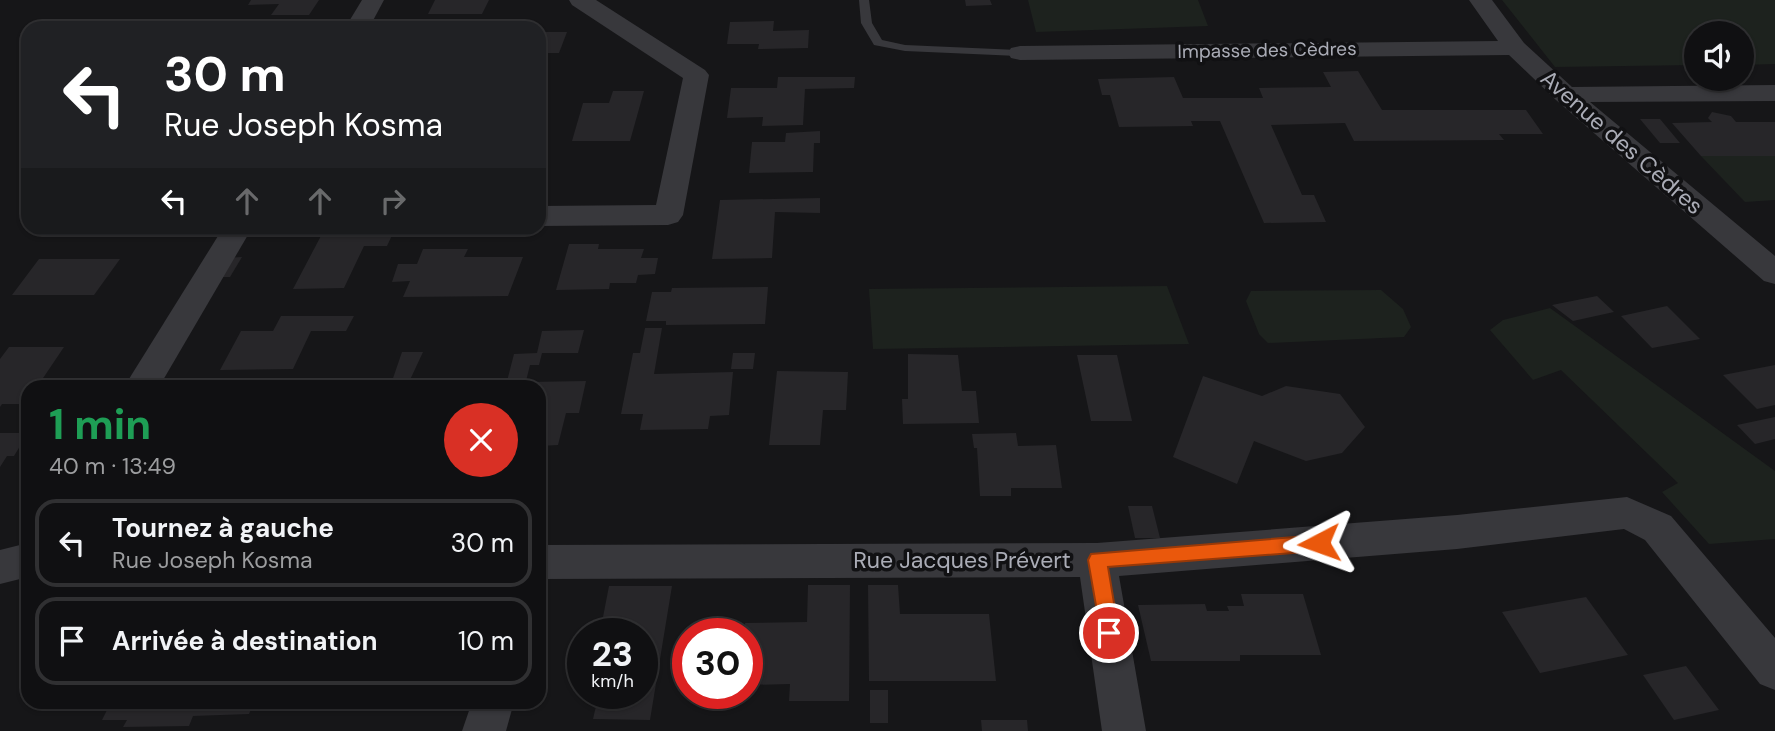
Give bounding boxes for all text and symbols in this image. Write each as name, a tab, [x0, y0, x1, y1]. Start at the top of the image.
map controls	[1684, 21, 1754, 91]
button: sound	[1684, 21, 1754, 91]
street label: Impasse des Cèdres	[1177, 36, 1357, 64]
text: 30 m	[164, 42, 286, 106]
icon: left	[49, 49, 140, 140]
street label: Avenue des Cèdres	[1534, 63, 1710, 221]
text: Rue Joseph Kosma	[164, 104, 443, 146]
icon: left	[155, 182, 193, 220]
icon: ahead	[228, 182, 266, 220]
icon: ahead	[301, 182, 339, 220]
icon: right	[374, 182, 412, 220]
text: 1 min	[49, 397, 151, 452]
button: close	[444, 403, 518, 477]
text: 40 m · 13:49	[49, 451, 176, 481]
position arrow	[1282, 506, 1356, 580]
text: Tournez à gauche	[112, 511, 334, 545]
icon: left	[53, 524, 91, 562]
text: 30 m	[451, 526, 514, 560]
text: Rue Joseph Kosma	[112, 545, 312, 575]
street label: Rue Jacques Prévert	[853, 545, 1071, 575]
pin	[1079, 603, 1139, 663]
icon: arrive	[1090, 614, 1128, 652]
speed limit sign: 30	[672, 618, 763, 709]
icon: arrive	[53, 622, 91, 660]
text: Arrivée à destination	[112, 624, 378, 658]
text: 10 m	[458, 624, 514, 658]
text: 23	[592, 631, 633, 677]
text: km/h	[591, 669, 634, 693]

